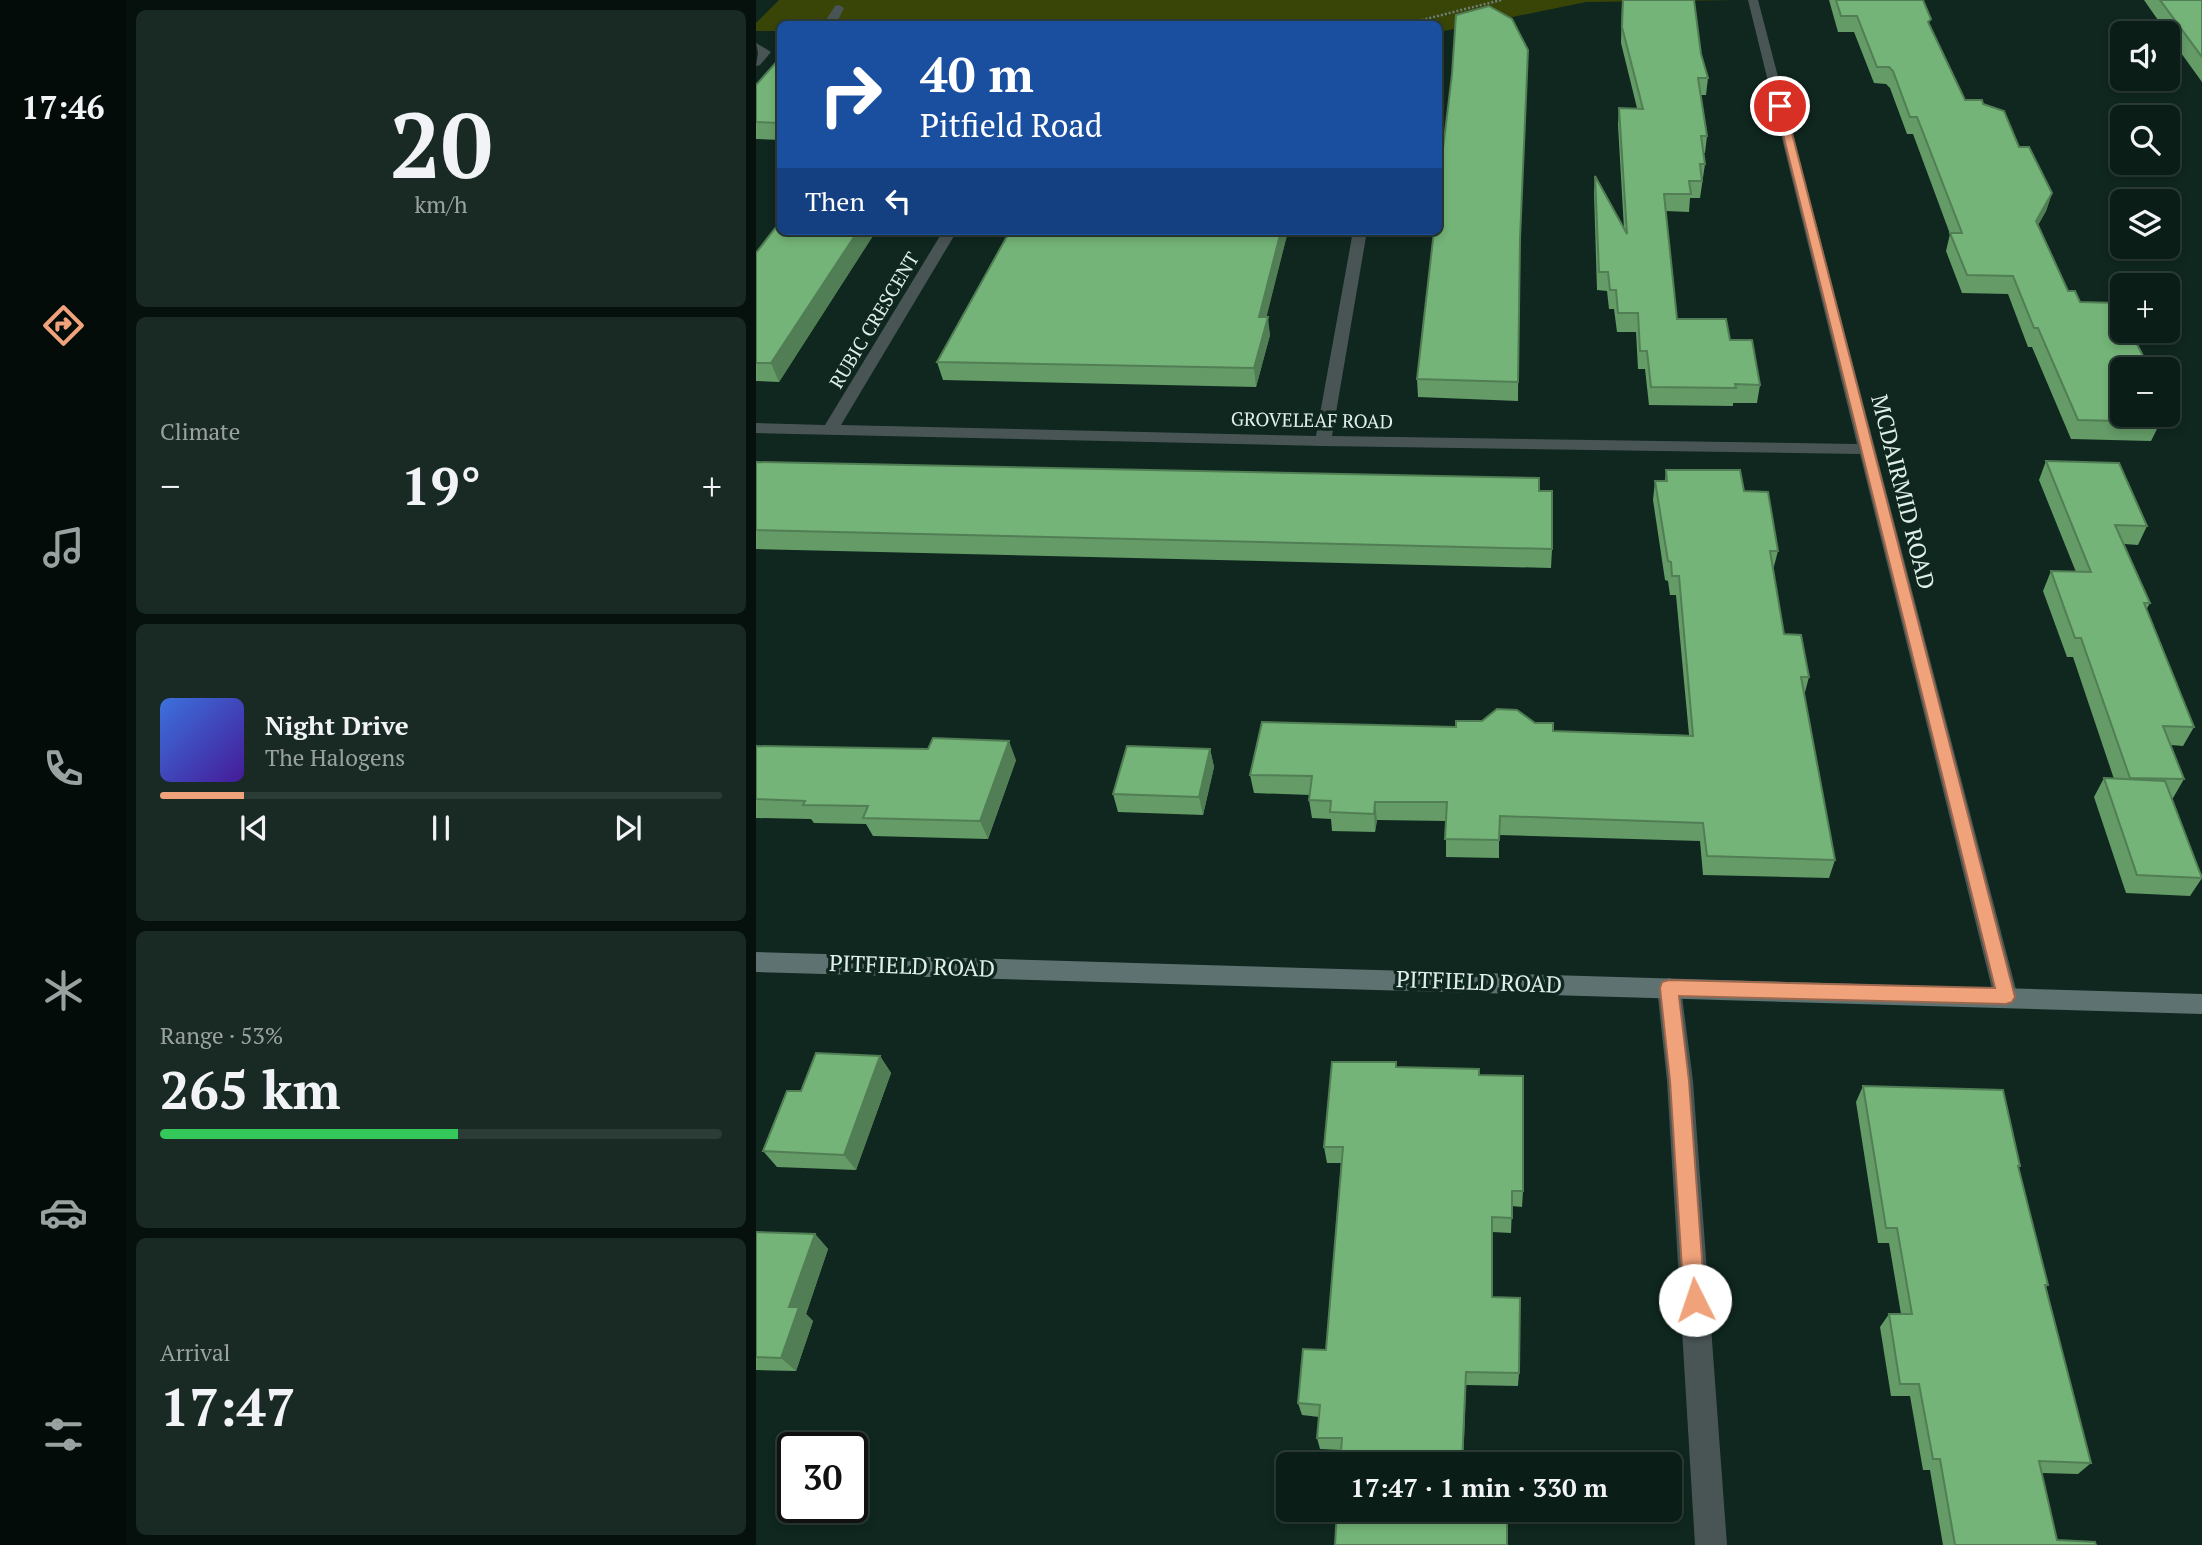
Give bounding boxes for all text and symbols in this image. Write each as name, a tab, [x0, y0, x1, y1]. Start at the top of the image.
map controls	[2110, 21, 2180, 427]
button: sound	[2110, 21, 2180, 91]
text: 40 m	[920, 41, 1034, 106]
icon: right	[805, 49, 896, 140]
pin	[1750, 76, 1810, 136]
text: 20	[390, 83, 492, 204]
text: 17:46	[21, 86, 105, 128]
icon: arrive	[1761, 87, 1799, 125]
text: Pitfield Road	[920, 104, 1102, 146]
button: search	[2110, 105, 2180, 175]
icon: left	[879, 182, 917, 220]
text: Then	[805, 184, 865, 218]
text: km/h	[414, 189, 468, 220]
button: layers	[2110, 189, 2180, 259]
street label: RUBIC CRESCENT	[823, 247, 924, 392]
button: +	[2110, 273, 2180, 343]
icon: directions	[39, 301, 88, 350]
button: −	[2110, 357, 2180, 427]
street label: MCDAIRMID ROAD	[1864, 391, 1943, 593]
street label: GROVELEAF ROAD	[1231, 406, 1393, 433]
text: Climate	[160, 416, 240, 447]
text: 19°	[401, 451, 481, 520]
text: −	[160, 461, 180, 511]
text: +	[702, 461, 722, 511]
icon: music	[39, 523, 88, 572]
text: Night Drive	[265, 708, 409, 742]
text: The Halogens	[265, 742, 405, 773]
icon: phone	[39, 744, 88, 793]
icon: previous	[235, 809, 273, 847]
icon: pause	[422, 809, 460, 847]
icon: next	[609, 809, 647, 847]
street label: PITFIELD ROAD	[828, 947, 996, 984]
street label: PITFIELD ROAD	[1395, 963, 1563, 1000]
icon: climate	[39, 966, 88, 1015]
text: Range · 53%	[160, 1020, 283, 1051]
text: 265 km	[160, 1055, 341, 1124]
icon: car	[39, 1188, 88, 1237]
position arrow	[1658, 1263, 1732, 1337]
text: Arrival	[160, 1337, 231, 1368]
text: 17:47	[160, 1372, 295, 1441]
icon: filters	[39, 1410, 88, 1459]
speed limit sign: 30	[777, 1432, 868, 1523]
text: 17:47 · 1 min · 330 m	[1350, 1470, 1608, 1504]

